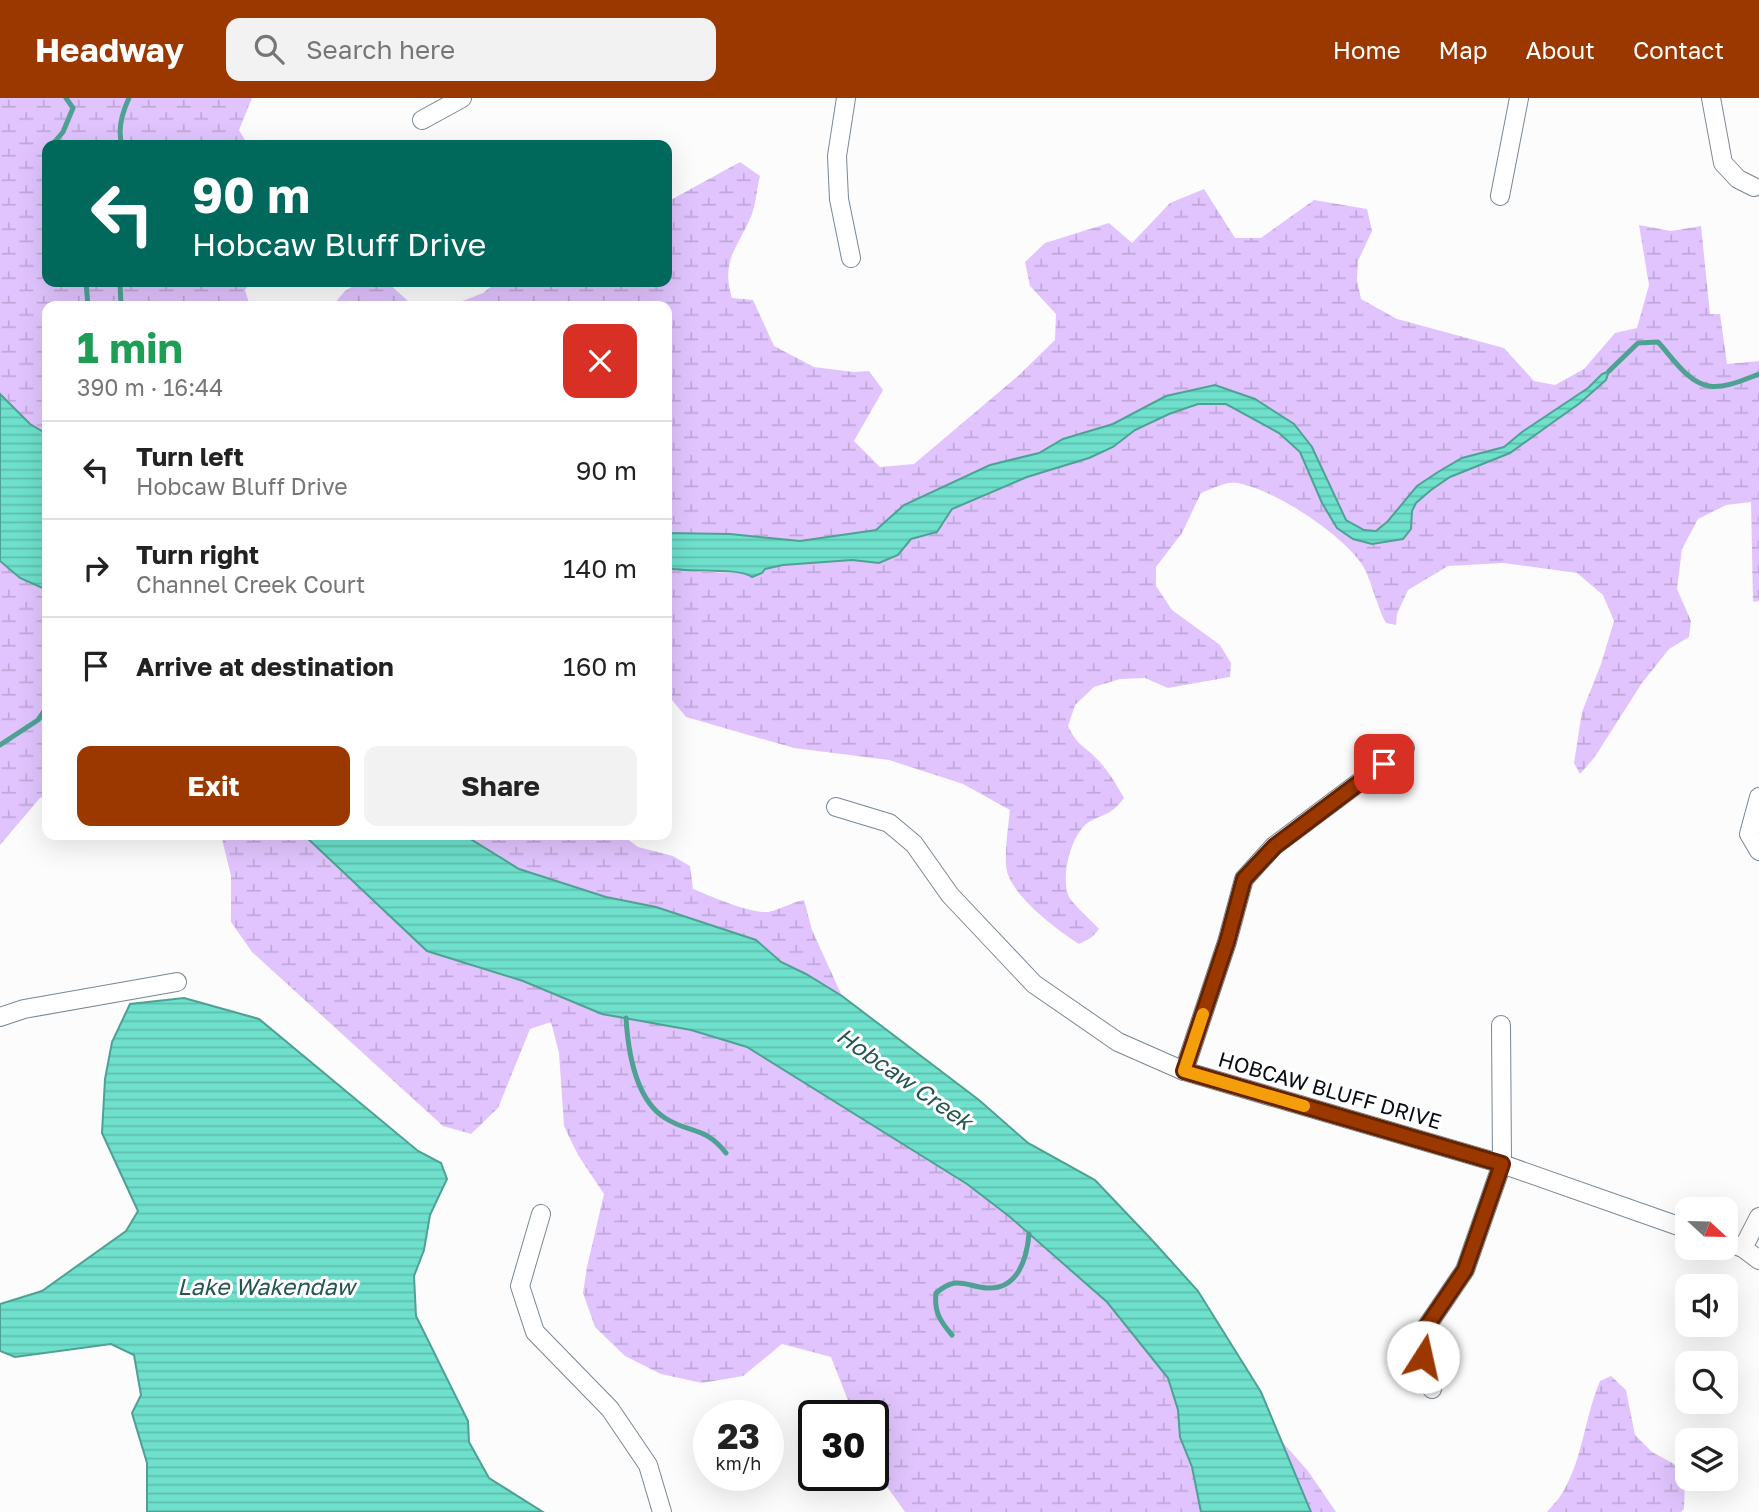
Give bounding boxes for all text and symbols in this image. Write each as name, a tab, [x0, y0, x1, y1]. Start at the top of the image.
search box	[226, 18, 716, 81]
text: Headway	[35, 30, 184, 69]
icon: search	[250, 30, 288, 68]
text: Search here	[306, 34, 455, 65]
text: Home	[1333, 35, 1401, 64]
text: Map	[1439, 35, 1488, 64]
text: About	[1526, 35, 1595, 64]
text: Contact	[1633, 35, 1724, 64]
text: 90 m	[192, 165, 310, 224]
icon: left	[77, 168, 168, 259]
text: Hobcaw Bluff Drive	[192, 225, 486, 263]
text: 1 min	[77, 322, 183, 372]
button: close	[563, 324, 637, 398]
text: 390 m · 16:44	[77, 373, 223, 401]
text: Turn left	[136, 441, 244, 472]
icon: left	[77, 451, 115, 489]
text: 90 m	[576, 455, 637, 486]
text: Hobcaw Bluff Drive	[136, 472, 348, 500]
text: Turn right	[136, 539, 259, 570]
icon: right	[77, 549, 115, 587]
text: 140 m	[563, 553, 637, 584]
text: Channel Creek Court	[136, 570, 365, 598]
icon: arrive	[77, 647, 115, 685]
text: Arrive at destination	[136, 651, 394, 682]
text: 160 m	[563, 651, 637, 682]
pin	[1354, 734, 1414, 794]
icon: arrive	[1365, 745, 1403, 783]
button: Exit	[77, 746, 350, 826]
button: Share	[364, 746, 637, 826]
water label: Hobcaw Creek	[832, 1021, 980, 1136]
street label: HOBCAW BLUFF DRIVE	[1215, 1046, 1445, 1134]
north arrow	[1675, 1197, 1738, 1260]
map controls	[1675, 1197, 1738, 1491]
water label: Lake Wakendaw	[177, 1272, 357, 1300]
button: sound	[1675, 1274, 1738, 1337]
position arrow	[1386, 1320, 1460, 1394]
button: search	[1675, 1351, 1738, 1414]
speed limit sign: 30	[798, 1400, 889, 1491]
text: 23	[717, 1415, 760, 1457]
button: layers	[1675, 1428, 1738, 1491]
text: km/h	[716, 1452, 761, 1474]

